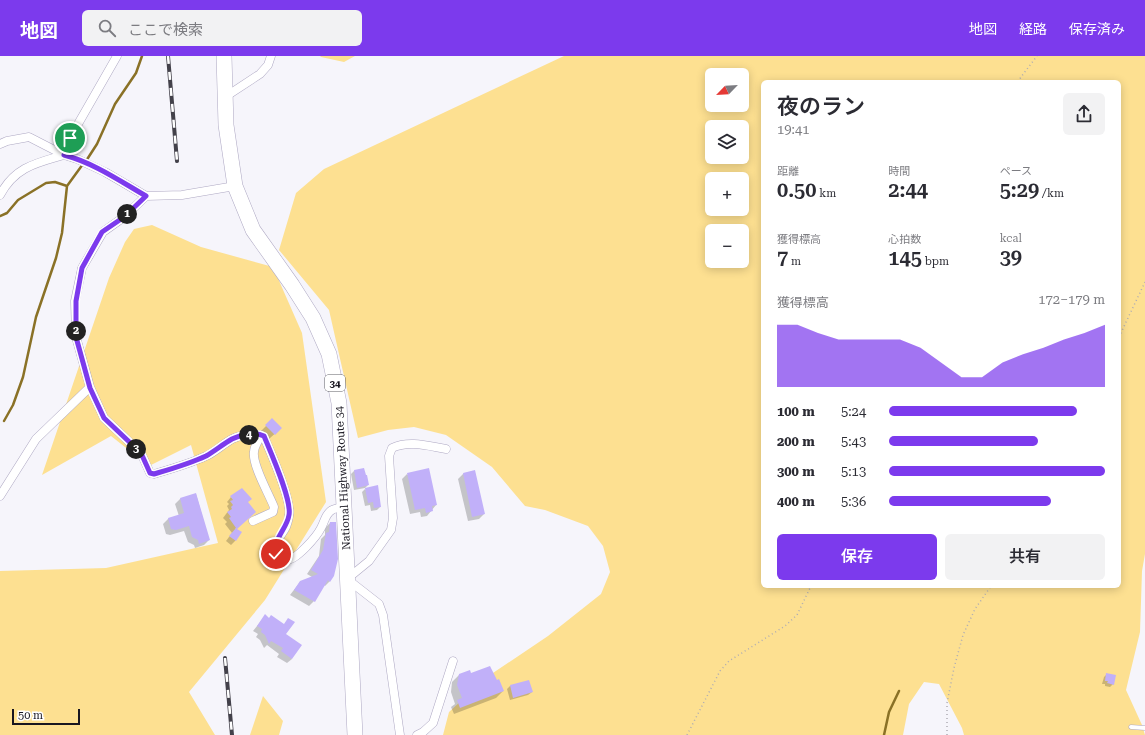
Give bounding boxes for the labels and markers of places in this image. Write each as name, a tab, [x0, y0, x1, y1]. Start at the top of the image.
pin	[53, 121, 87, 155]
pin: 1	[117, 204, 137, 224]
pin: 2	[66, 321, 86, 341]
pin: 4	[239, 425, 259, 445]
pin: 3	[126, 439, 146, 459]
pin	[259, 537, 293, 571]

